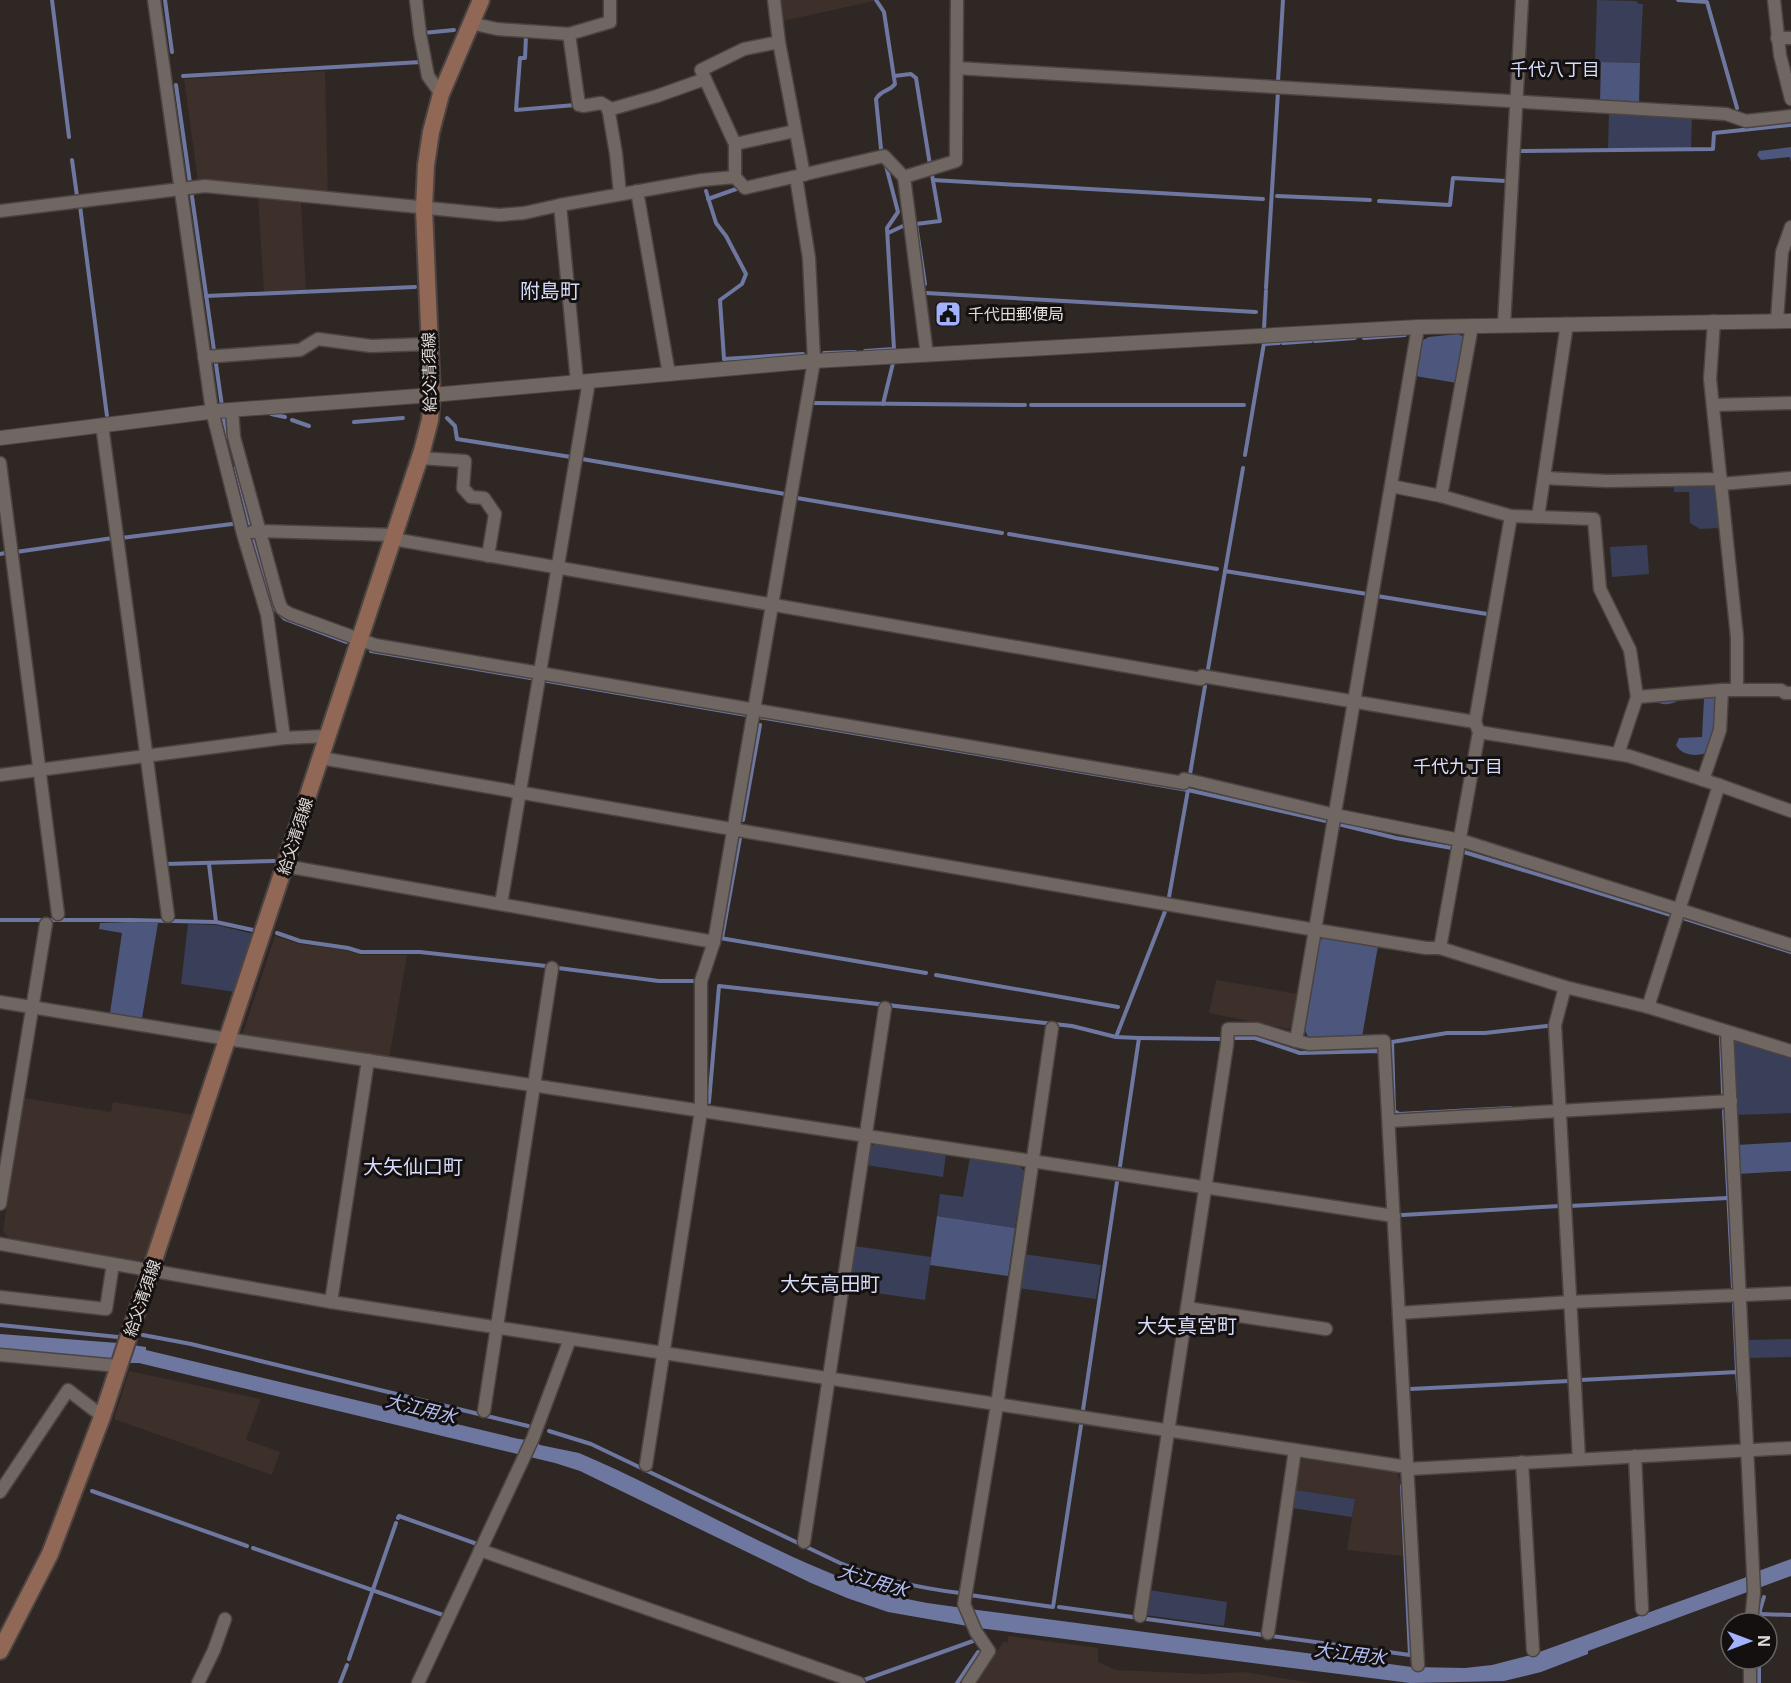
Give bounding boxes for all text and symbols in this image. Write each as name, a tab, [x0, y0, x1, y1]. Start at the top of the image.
district label: 千代八丁目	[1510, 60, 1600, 80]
district label: 附島町	[520, 280, 580, 302]
public building icon: 千代田郵便局	[933, 299, 963, 329]
place label: 千代田郵便局	[968, 306, 1064, 323]
street label: 給父清須線	[420, 332, 439, 412]
district label: 千代九丁目	[1413, 757, 1503, 777]
street label: 給父清須線	[275, 795, 316, 877]
district label: 大矢仙口町	[363, 1156, 463, 1178]
street label: 給父清須線	[121, 1258, 164, 1339]
district label: 大矢高田町	[780, 1273, 880, 1295]
district label: 大矢真宮町	[1137, 1315, 1237, 1337]
water label: 大江用水	[384, 1391, 460, 1428]
water label: 大江用水	[836, 1561, 912, 1602]
north arrow	[1719, 1611, 1779, 1671]
text: N	[1755, 1635, 1772, 1647]
water label: 大江用水	[1313, 1640, 1389, 1669]

